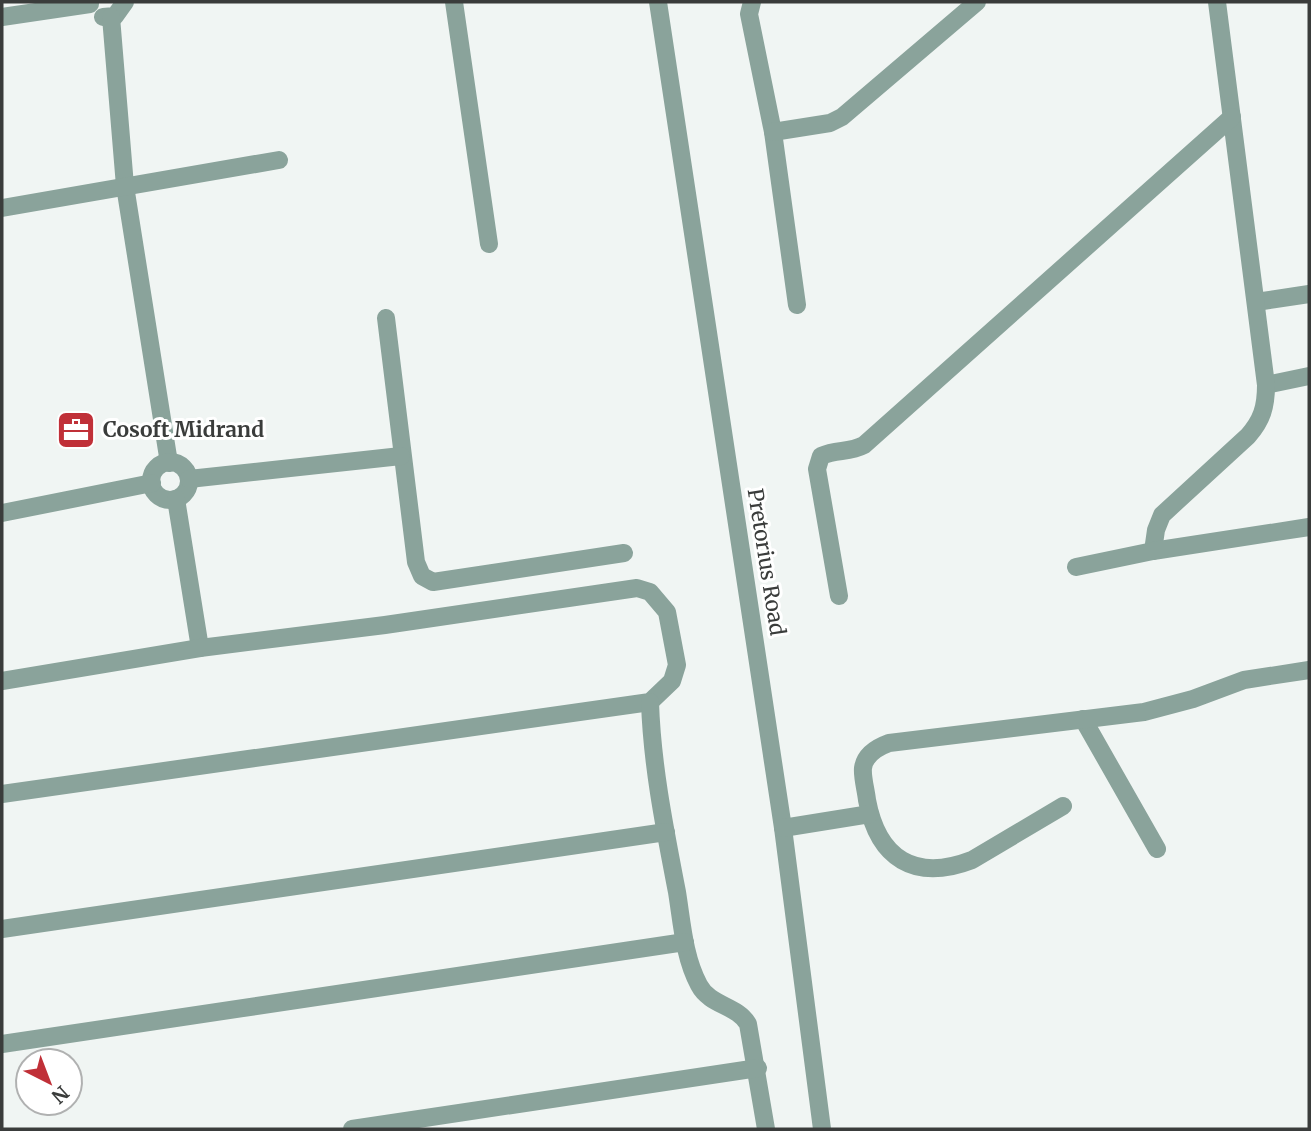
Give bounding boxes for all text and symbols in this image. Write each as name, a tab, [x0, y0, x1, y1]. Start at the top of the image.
office icon: Cosoft Midrand	[55, 409, 97, 451]
place label: Cosoft Midrand	[103, 416, 264, 443]
street label: Pretorius Road	[742, 486, 792, 638]
north arrow	[14, 1047, 84, 1117]
text: N	[47, 1081, 74, 1109]

